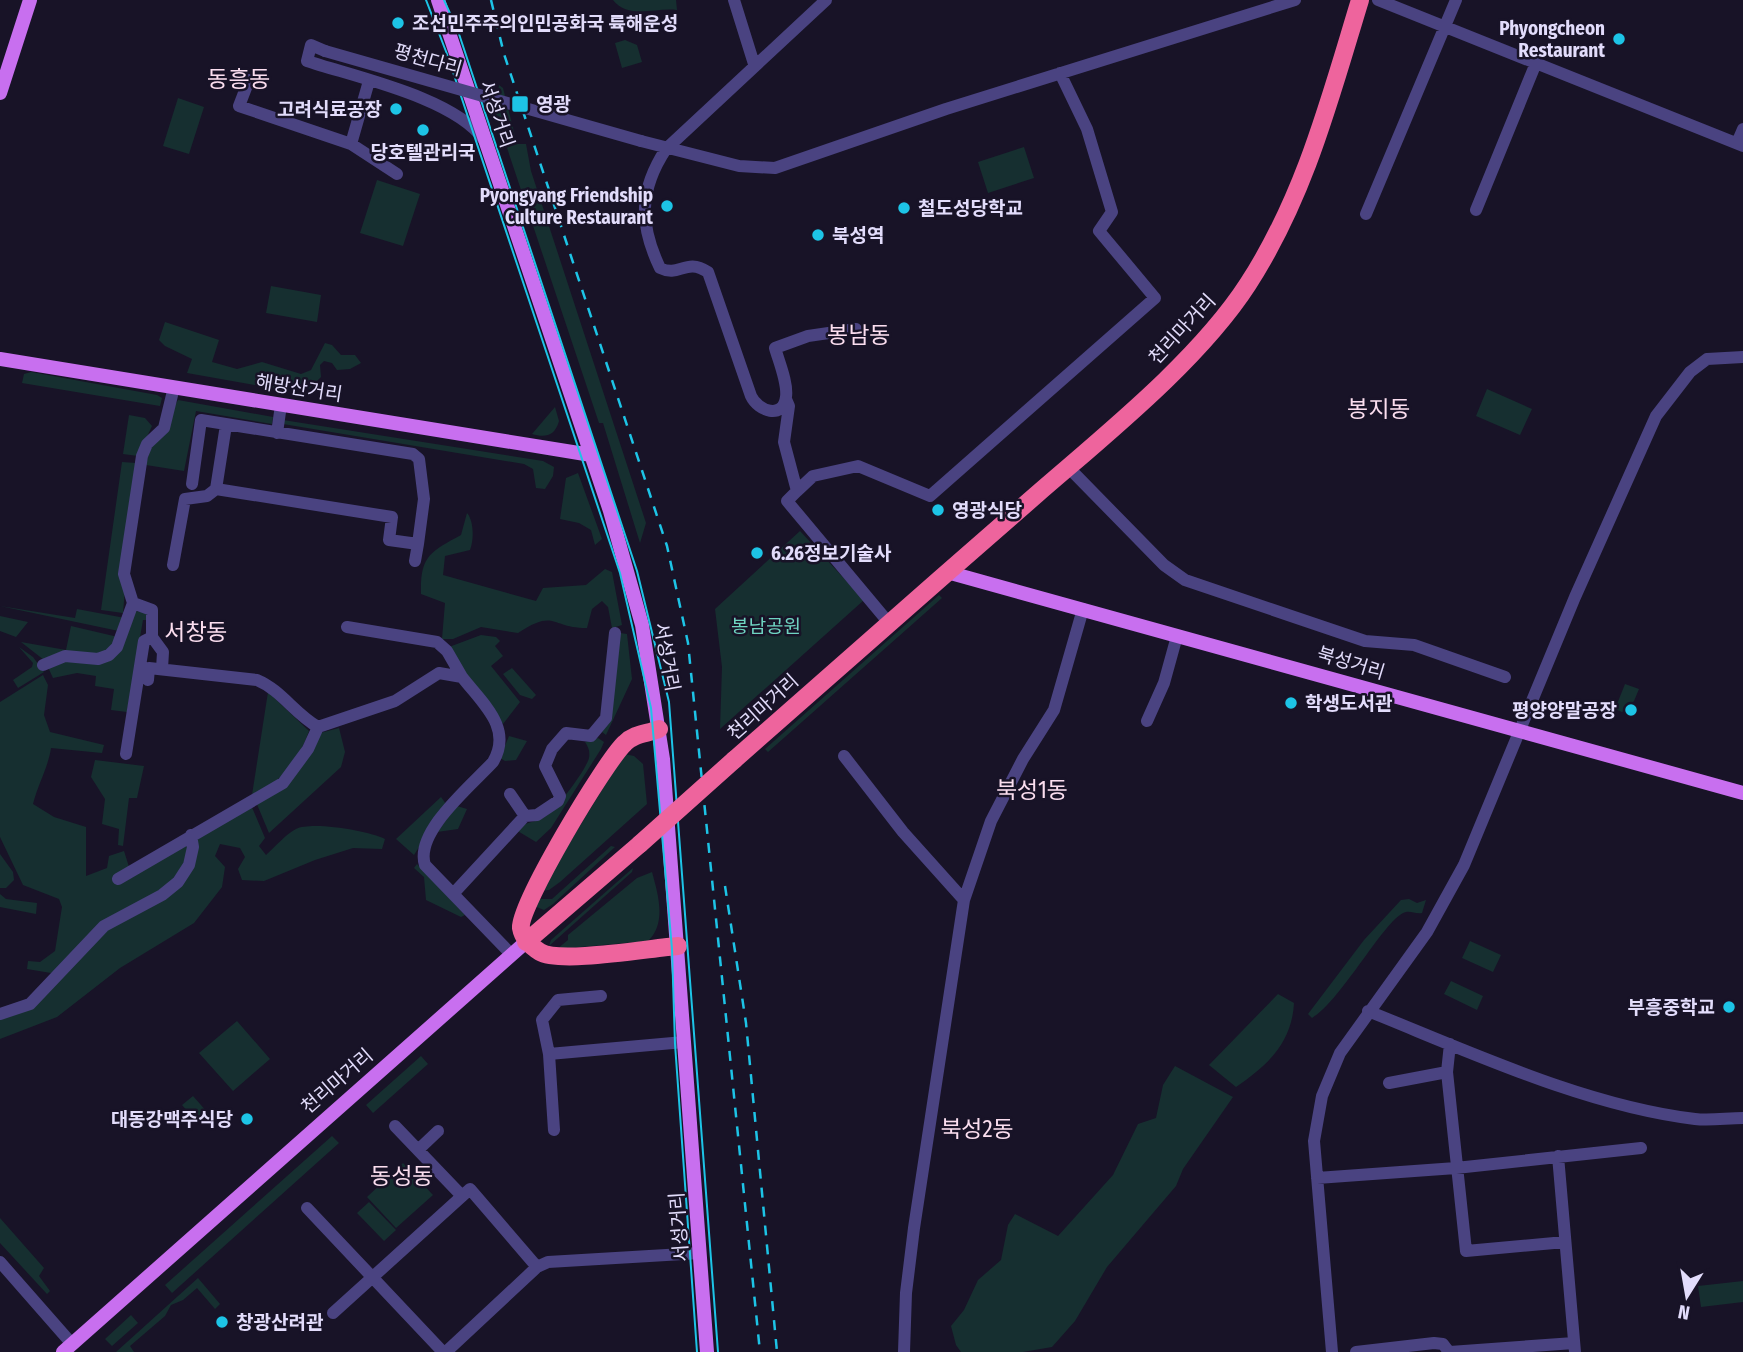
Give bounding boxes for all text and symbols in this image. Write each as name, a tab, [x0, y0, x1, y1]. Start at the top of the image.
place label: 조선민주주의인민공화국 륙해운성	[412, 12, 678, 35]
marker: 조선민주주의인민공화국 륙해운성	[390, 15, 406, 31]
place label: Phyongcheon Restaurant	[1499, 17, 1605, 62]
marker: Phyongcheon Restaurant	[1611, 31, 1627, 47]
street label: 평천다리	[391, 39, 465, 81]
district label: 동흥동	[207, 65, 271, 93]
street label: 서성거리	[475, 77, 519, 151]
place label: 영광	[536, 93, 571, 116]
marker: 영광	[510, 94, 530, 114]
place label: 고려식료공장	[277, 98, 382, 121]
marker: 고려식료공장	[388, 101, 404, 117]
marker: 당호텔관리국	[415, 122, 431, 138]
place label: 당호텔관리국	[371, 141, 475, 164]
place label: Pyongyang Friendship Culture Restaurant	[480, 184, 653, 229]
place label: 철도성당학교	[918, 197, 1023, 220]
marker: Pyongyang Friendship Culture Restaurant	[659, 198, 675, 214]
marker: 철도성당학교	[896, 200, 912, 216]
place label: 북성역	[832, 224, 884, 247]
marker: 북성역	[810, 227, 826, 243]
street label: 천리마거리	[1144, 289, 1220, 369]
district label: 봉남동	[827, 321, 891, 349]
street label: 해방산거리	[254, 370, 344, 406]
district label: 봉지동	[1347, 395, 1411, 423]
place label: 영광식당	[952, 499, 1022, 522]
marker: 영광식당	[930, 502, 946, 518]
place label: 6.26정보기술사	[771, 542, 892, 565]
marker: 6.26정보기술사	[749, 545, 765, 561]
park label: 봉남공원	[731, 615, 801, 638]
district label: 서창동	[164, 618, 228, 646]
street label: 서성거리	[650, 621, 684, 693]
street label: 북성거리	[1314, 642, 1388, 684]
street label: 천리마거리	[723, 669, 803, 745]
place label: 학생도서관	[1305, 692, 1393, 715]
marker: 학생도서관	[1283, 695, 1299, 711]
place label: 평양양말공장	[1512, 699, 1617, 722]
marker: 평양양말공장	[1623, 702, 1639, 718]
district label: 북성1동	[996, 776, 1068, 804]
place label: 부흥중학교	[1628, 996, 1715, 1019]
marker: 부흥중학교	[1721, 999, 1737, 1015]
street label: 천리마거리	[296, 1044, 378, 1118]
place label: 대동강맥주식당	[111, 1108, 234, 1131]
marker: 대동강맥주식당	[239, 1111, 255, 1127]
district label: 북성2동	[940, 1115, 1014, 1143]
district label: 동성동	[370, 1162, 434, 1190]
street label: 서성거리	[665, 1191, 693, 1263]
north arrow	[1652, 1261, 1722, 1331]
text: N	[1676, 1300, 1692, 1325]
place label: 창광산려관	[236, 1311, 324, 1334]
marker: 창광산려관	[214, 1314, 230, 1330]

